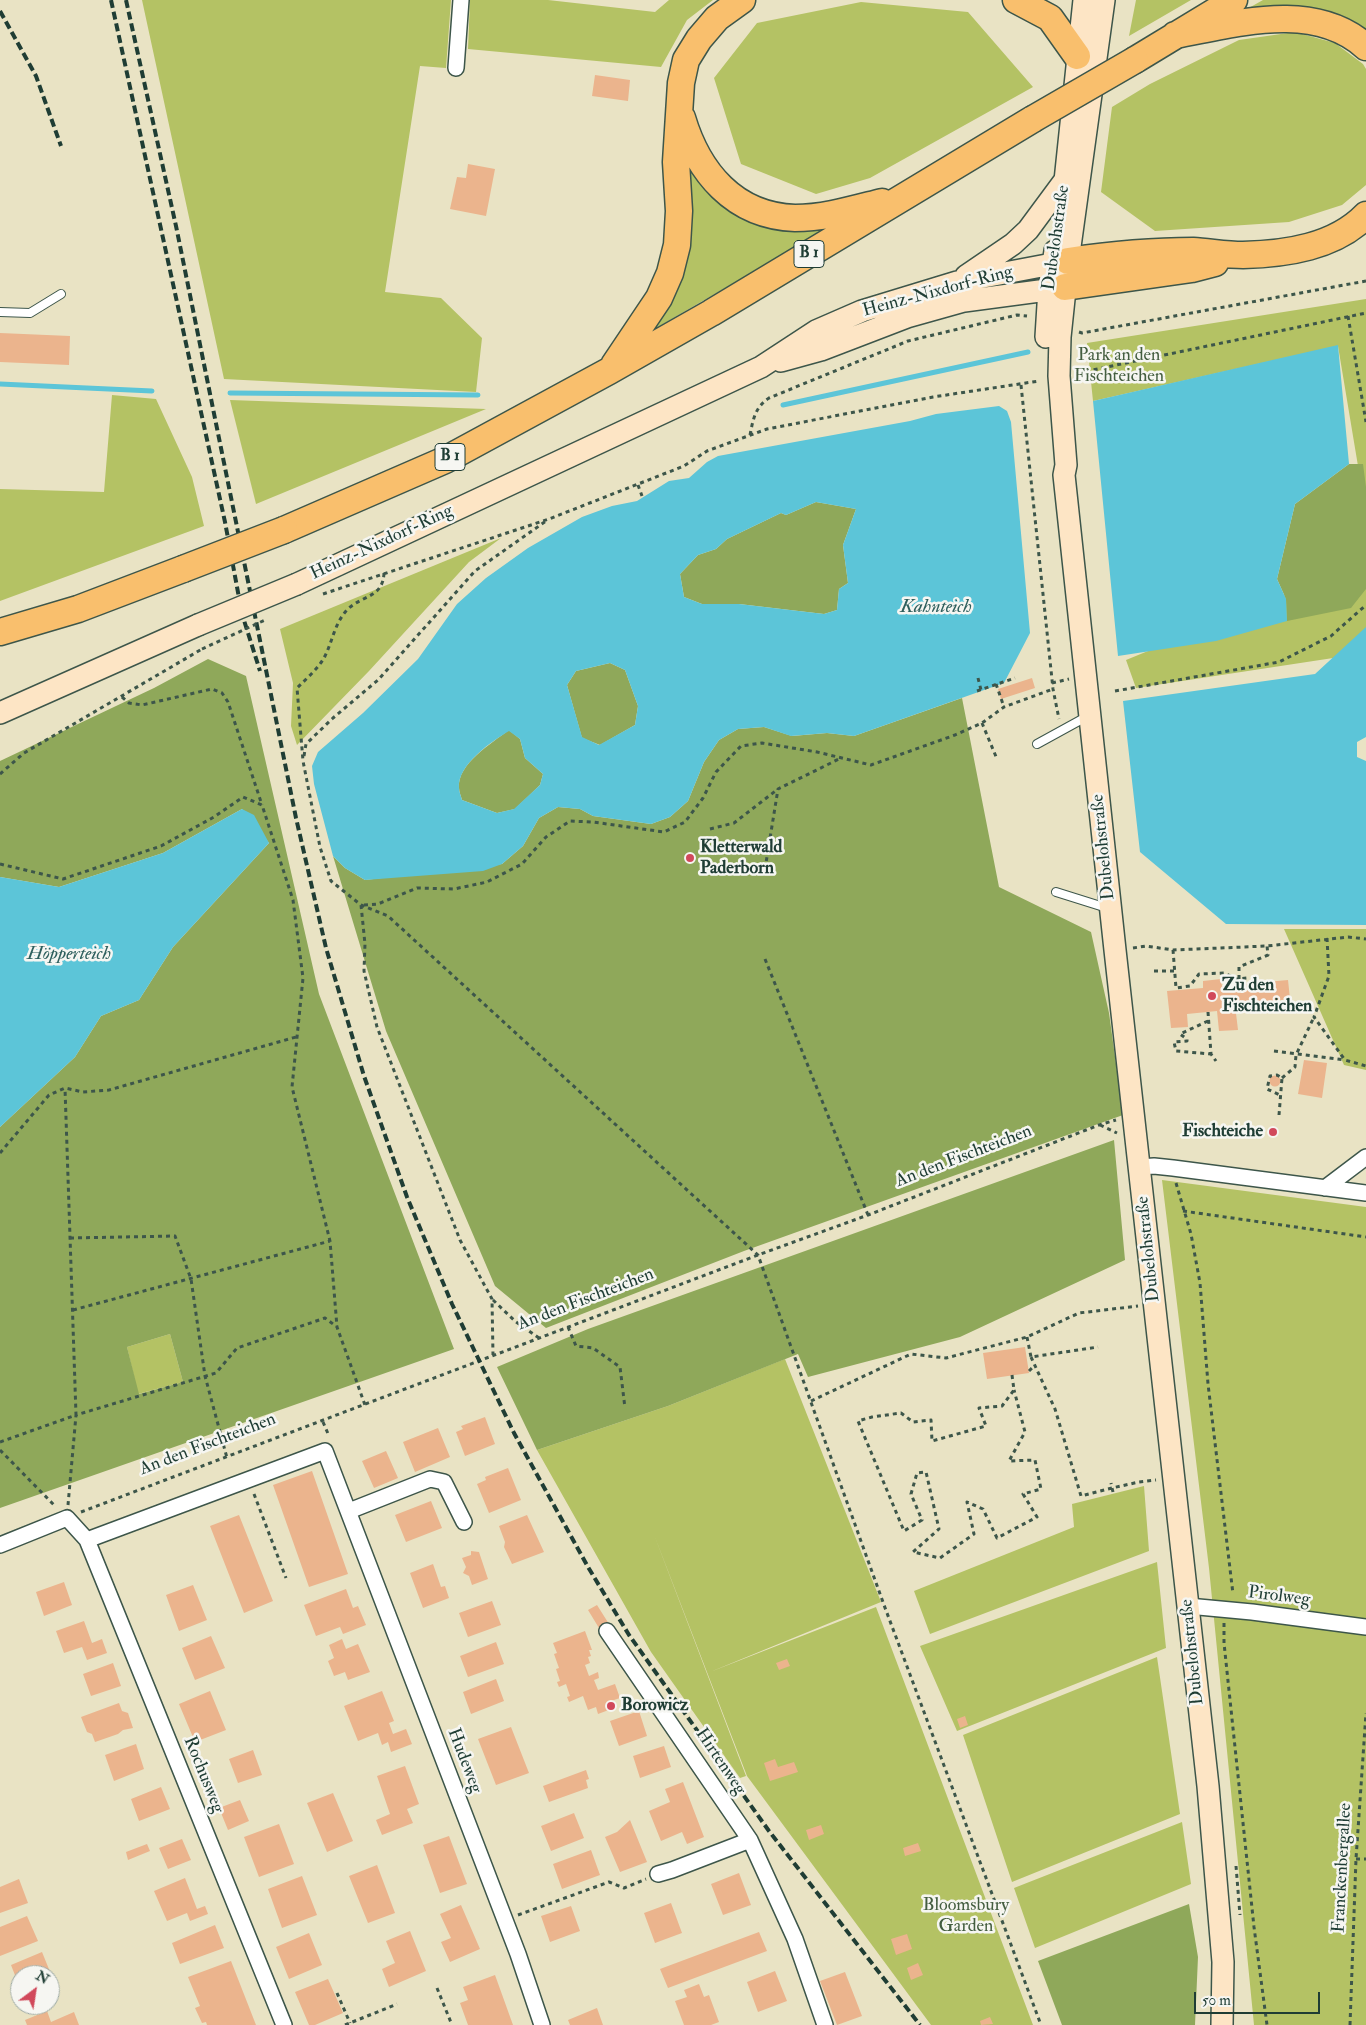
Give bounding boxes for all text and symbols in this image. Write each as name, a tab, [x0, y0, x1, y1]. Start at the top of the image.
street label: Dubelohstraße	[1039, 184, 1075, 292]
road number: B 1	[794, 240, 824, 268]
street label: Heinz-Nixdorf-Ring	[861, 262, 1015, 322]
park label: Park an den Fischteichen	[1074, 345, 1164, 388]
road number: B 1	[435, 444, 465, 471]
street label: Heinz-Nixdorf-Ring	[307, 501, 457, 585]
water label: Kahnteich	[900, 597, 972, 619]
street label: Dubelohstraße	[1088, 793, 1120, 901]
place label: Kletterwald Paderborn	[700, 837, 782, 880]
marker: Kletterwald Paderborn	[684, 852, 696, 864]
water label: Höpperteich	[27, 944, 111, 966]
place label: Zu den Fischteichen	[1222, 975, 1312, 1018]
marker: Zu den Fischteichen	[1206, 990, 1218, 1002]
street label: An den Fischteichen	[893, 1121, 1035, 1193]
place label: Fischteiche	[1182, 1121, 1263, 1143]
marker: Fischteiche	[1267, 1126, 1279, 1138]
street label: Dubelohstraße	[1133, 1195, 1165, 1303]
street label: An den Fischteichen	[515, 1264, 657, 1336]
street label: An den Fischteichen	[137, 1409, 279, 1481]
street label: Pirolweg	[1247, 1582, 1311, 1612]
street label: Dubelohstraße	[1177, 1598, 1209, 1706]
place label: Borowicz	[621, 1695, 688, 1717]
marker: Borowicz	[605, 1700, 617, 1712]
street label: Hirtenweg	[690, 1724, 750, 1800]
street label: Hudeweg	[442, 1726, 486, 1796]
street label: Rochusweg	[178, 1734, 228, 1816]
street label: Franckenbergallee	[1329, 1803, 1357, 1933]
park label: Bloomsbury Garden	[923, 1895, 1009, 1938]
north arrow	[10, 1965, 60, 2015]
text: N	[33, 1967, 52, 1988]
scale bar	[1196, 1982, 1322, 2014]
text: 50 m	[1202, 1991, 1231, 2010]

